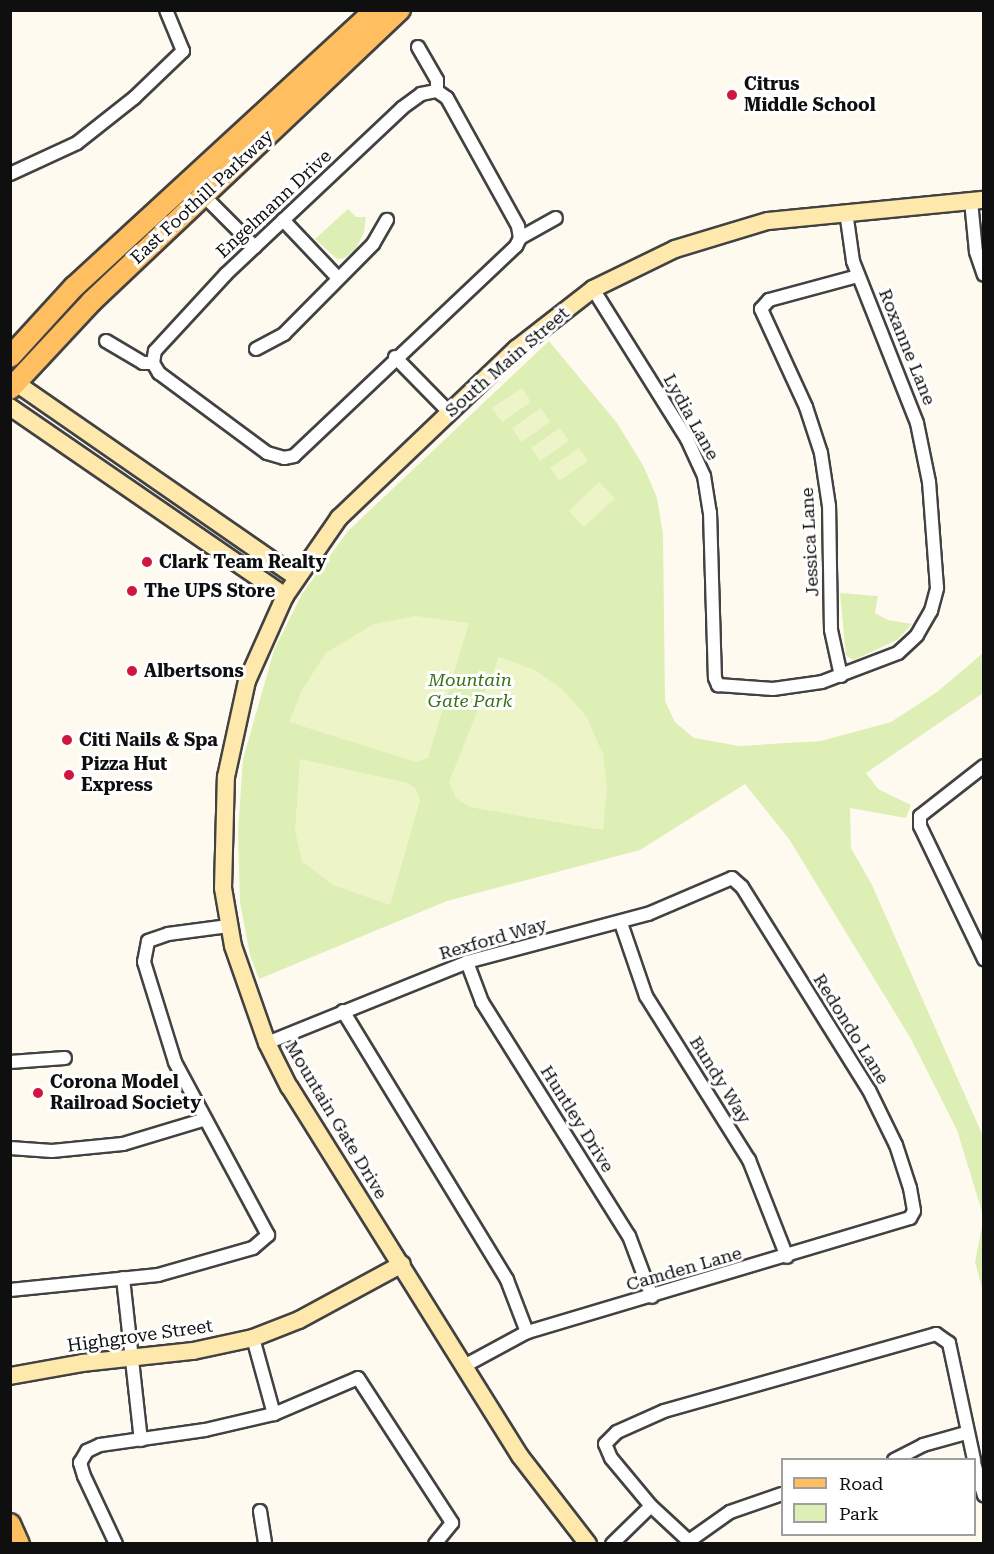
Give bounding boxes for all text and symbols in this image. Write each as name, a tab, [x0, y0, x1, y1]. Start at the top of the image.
place label: Citrus Middle School	[744, 74, 876, 116]
marker: Citrus Middle School	[725, 88, 739, 102]
street label: East Foothill Parkway	[126, 125, 278, 269]
street label: Engelmann Drive	[212, 145, 336, 263]
street label: Roxanne Lane	[874, 286, 940, 408]
street label: South Main Street	[441, 302, 573, 422]
street label: Lydia Lane	[658, 370, 724, 464]
street label: Jessica Lane	[796, 487, 824, 597]
place label: Clark Team Realty	[159, 551, 326, 573]
marker: Clark Team Realty	[140, 555, 154, 569]
place label: The UPS Store	[144, 580, 275, 602]
marker: The UPS Store	[125, 584, 139, 598]
place label: Albertsons	[144, 660, 244, 682]
marker: Albertsons	[125, 664, 139, 678]
park label: Mountain Gate Park	[428, 670, 512, 712]
place label: Citi Nails & Spa	[79, 729, 218, 751]
marker: Citi Nails & Spa	[60, 733, 74, 747]
place label: Pizza Hut Express	[81, 754, 167, 796]
marker: Pizza Hut Express	[62, 768, 76, 782]
street label: Rexford Way	[437, 913, 549, 965]
street label: Redondo Lane	[808, 970, 894, 1088]
street label: Bundy Way	[685, 1032, 755, 1128]
street label: Mountain Gate Drive	[280, 1037, 392, 1203]
street label: Huntley Drive	[536, 1062, 618, 1176]
place label: Corona Model Railroad Society	[50, 1072, 201, 1114]
marker: Corona Model Railroad Society	[31, 1086, 45, 1100]
street label: Camden Lane	[624, 1242, 744, 1296]
street label: Highgrove Street	[66, 1315, 214, 1357]
legend	[781, 1458, 976, 1536]
text: Road	[839, 1473, 883, 1494]
text: Park	[839, 1503, 879, 1524]

